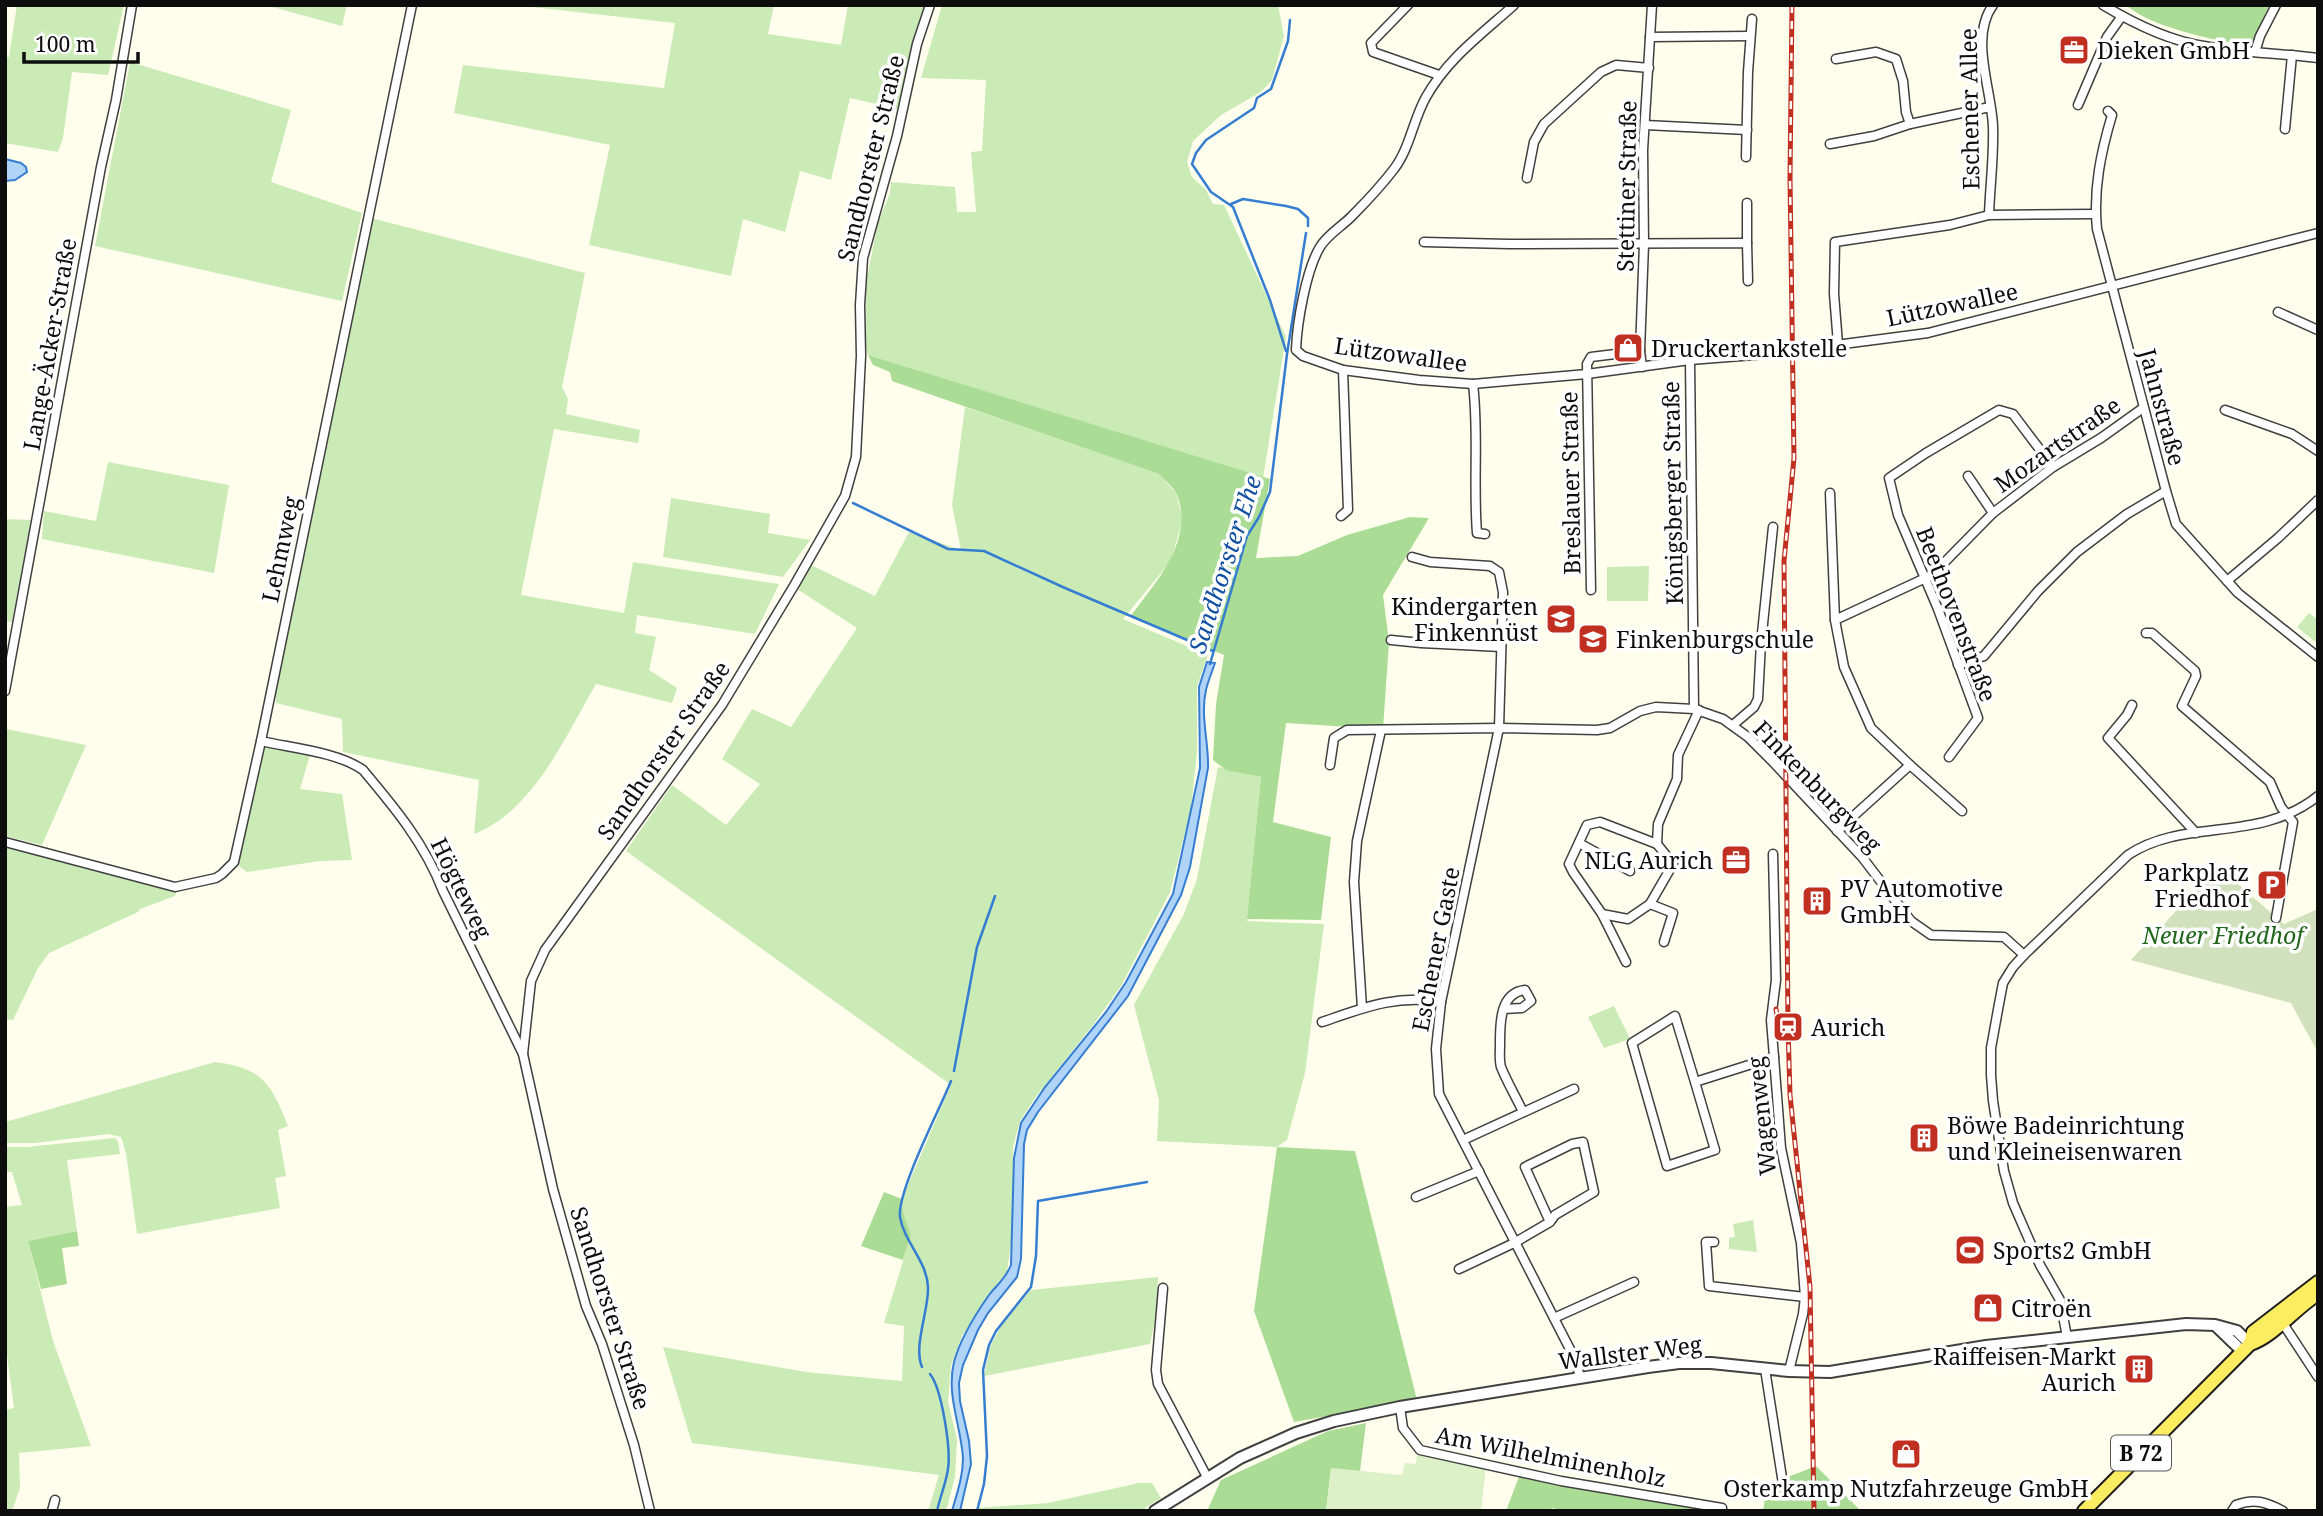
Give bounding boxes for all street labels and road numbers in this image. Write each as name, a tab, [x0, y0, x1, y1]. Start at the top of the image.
street label: Eschener Allee	[1952, 28, 1986, 190]
street label: Sandhorster Straße	[829, 51, 911, 265]
street label: Stettiner Straße	[1609, 100, 1643, 272]
street label: Lange-Äcker-Straße	[15, 235, 83, 453]
street label: Lützowallee	[1883, 274, 2021, 334]
street label: Lützowallee	[1333, 329, 1469, 379]
street label: Jahnstraße	[2132, 344, 2194, 469]
street label: Königsberger Straße	[1654, 381, 1690, 605]
street label: Mozartstraße	[1987, 389, 2127, 499]
street label: Breslauer Straße	[1552, 391, 1588, 575]
street label: Lehmweg	[253, 492, 307, 605]
street label: Beethovenstraße	[1909, 522, 2005, 706]
street label: Sandhorster Straße	[589, 654, 737, 846]
street label: Finkenburgweg	[1747, 713, 1890, 860]
street label: Högteweg	[424, 832, 500, 944]
street label: Eschener Gaste	[1403, 864, 1467, 1034]
street label: Wagenweg	[1739, 1054, 1783, 1177]
street label: Sandhorster Straße	[563, 1202, 659, 1414]
street label: Wallster Weg	[1556, 1327, 1704, 1377]
street label: Am Wilhelminenholz	[1433, 1418, 1669, 1494]
road number: B 72	[2111, 1436, 2171, 1470]

